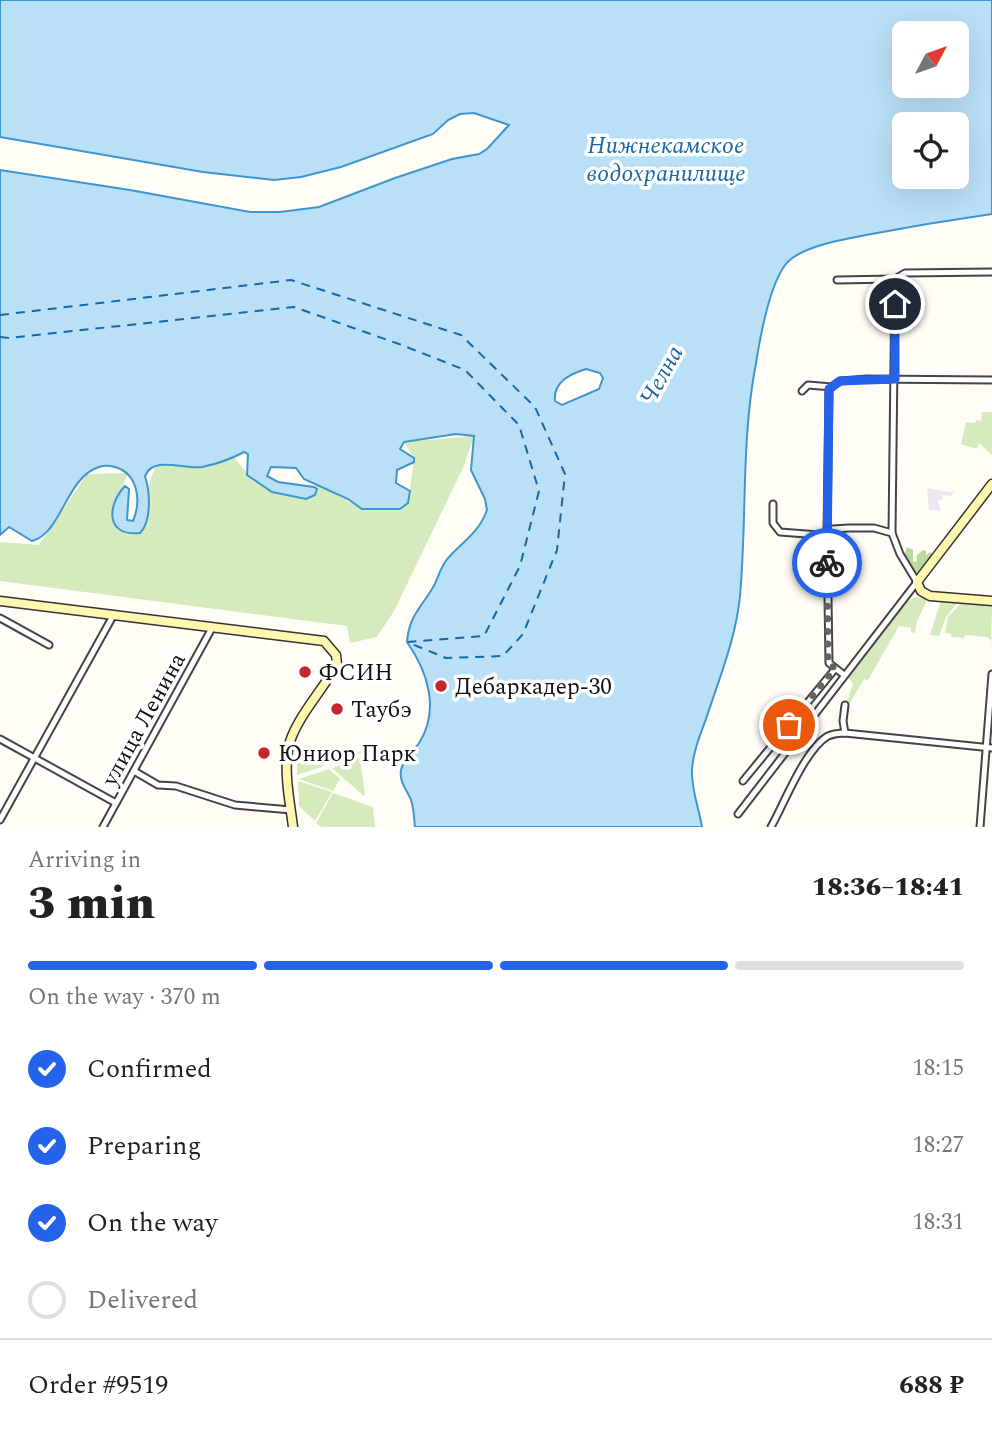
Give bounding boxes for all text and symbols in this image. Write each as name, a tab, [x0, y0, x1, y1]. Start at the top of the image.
north arrow	[892, 21, 970, 98]
map controls	[892, 21, 969, 189]
button: locate	[892, 112, 969, 189]
water label: Нижнекамское водохранилище	[586, 128, 746, 192]
pin	[865, 274, 925, 334]
icon: home	[876, 285, 914, 323]
water label: Челна	[631, 339, 693, 412]
courier	[792, 528, 862, 598]
icon: bike	[808, 544, 846, 582]
street label: улица Ленина	[93, 647, 195, 794]
place label: ФСИН	[319, 656, 393, 691]
marker: ФСИН	[297, 664, 313, 680]
place label: Дебаркадер-30	[455, 670, 612, 705]
marker: Дебаркадер-30	[433, 678, 449, 694]
place label: Таубэ	[351, 693, 412, 728]
pin	[759, 695, 819, 755]
marker: Таубэ	[329, 701, 345, 717]
icon: bag	[770, 706, 808, 744]
place label: Юниор Парк	[278, 737, 416, 772]
marker: Юниор Парк	[256, 745, 272, 761]
text: Arriving in	[28, 843, 141, 878]
text: 18:36–18:41	[812, 867, 964, 907]
text: 3 min	[28, 869, 155, 939]
text: On the way · 370 m	[28, 980, 221, 1015]
text: Confirmed	[87, 1049, 212, 1089]
icon: check	[28, 1050, 66, 1088]
text: 18:15	[912, 1051, 964, 1086]
text: Preparing	[87, 1126, 201, 1166]
icon: check	[28, 1127, 66, 1165]
text: 18:27	[912, 1128, 964, 1163]
text: On the way	[87, 1203, 218, 1243]
icon: check	[28, 1204, 66, 1242]
text: 18:31	[912, 1205, 964, 1240]
text: Delivered	[87, 1280, 198, 1320]
text: Order #9519	[28, 1365, 168, 1405]
text: 688 ₽	[899, 1365, 964, 1405]

